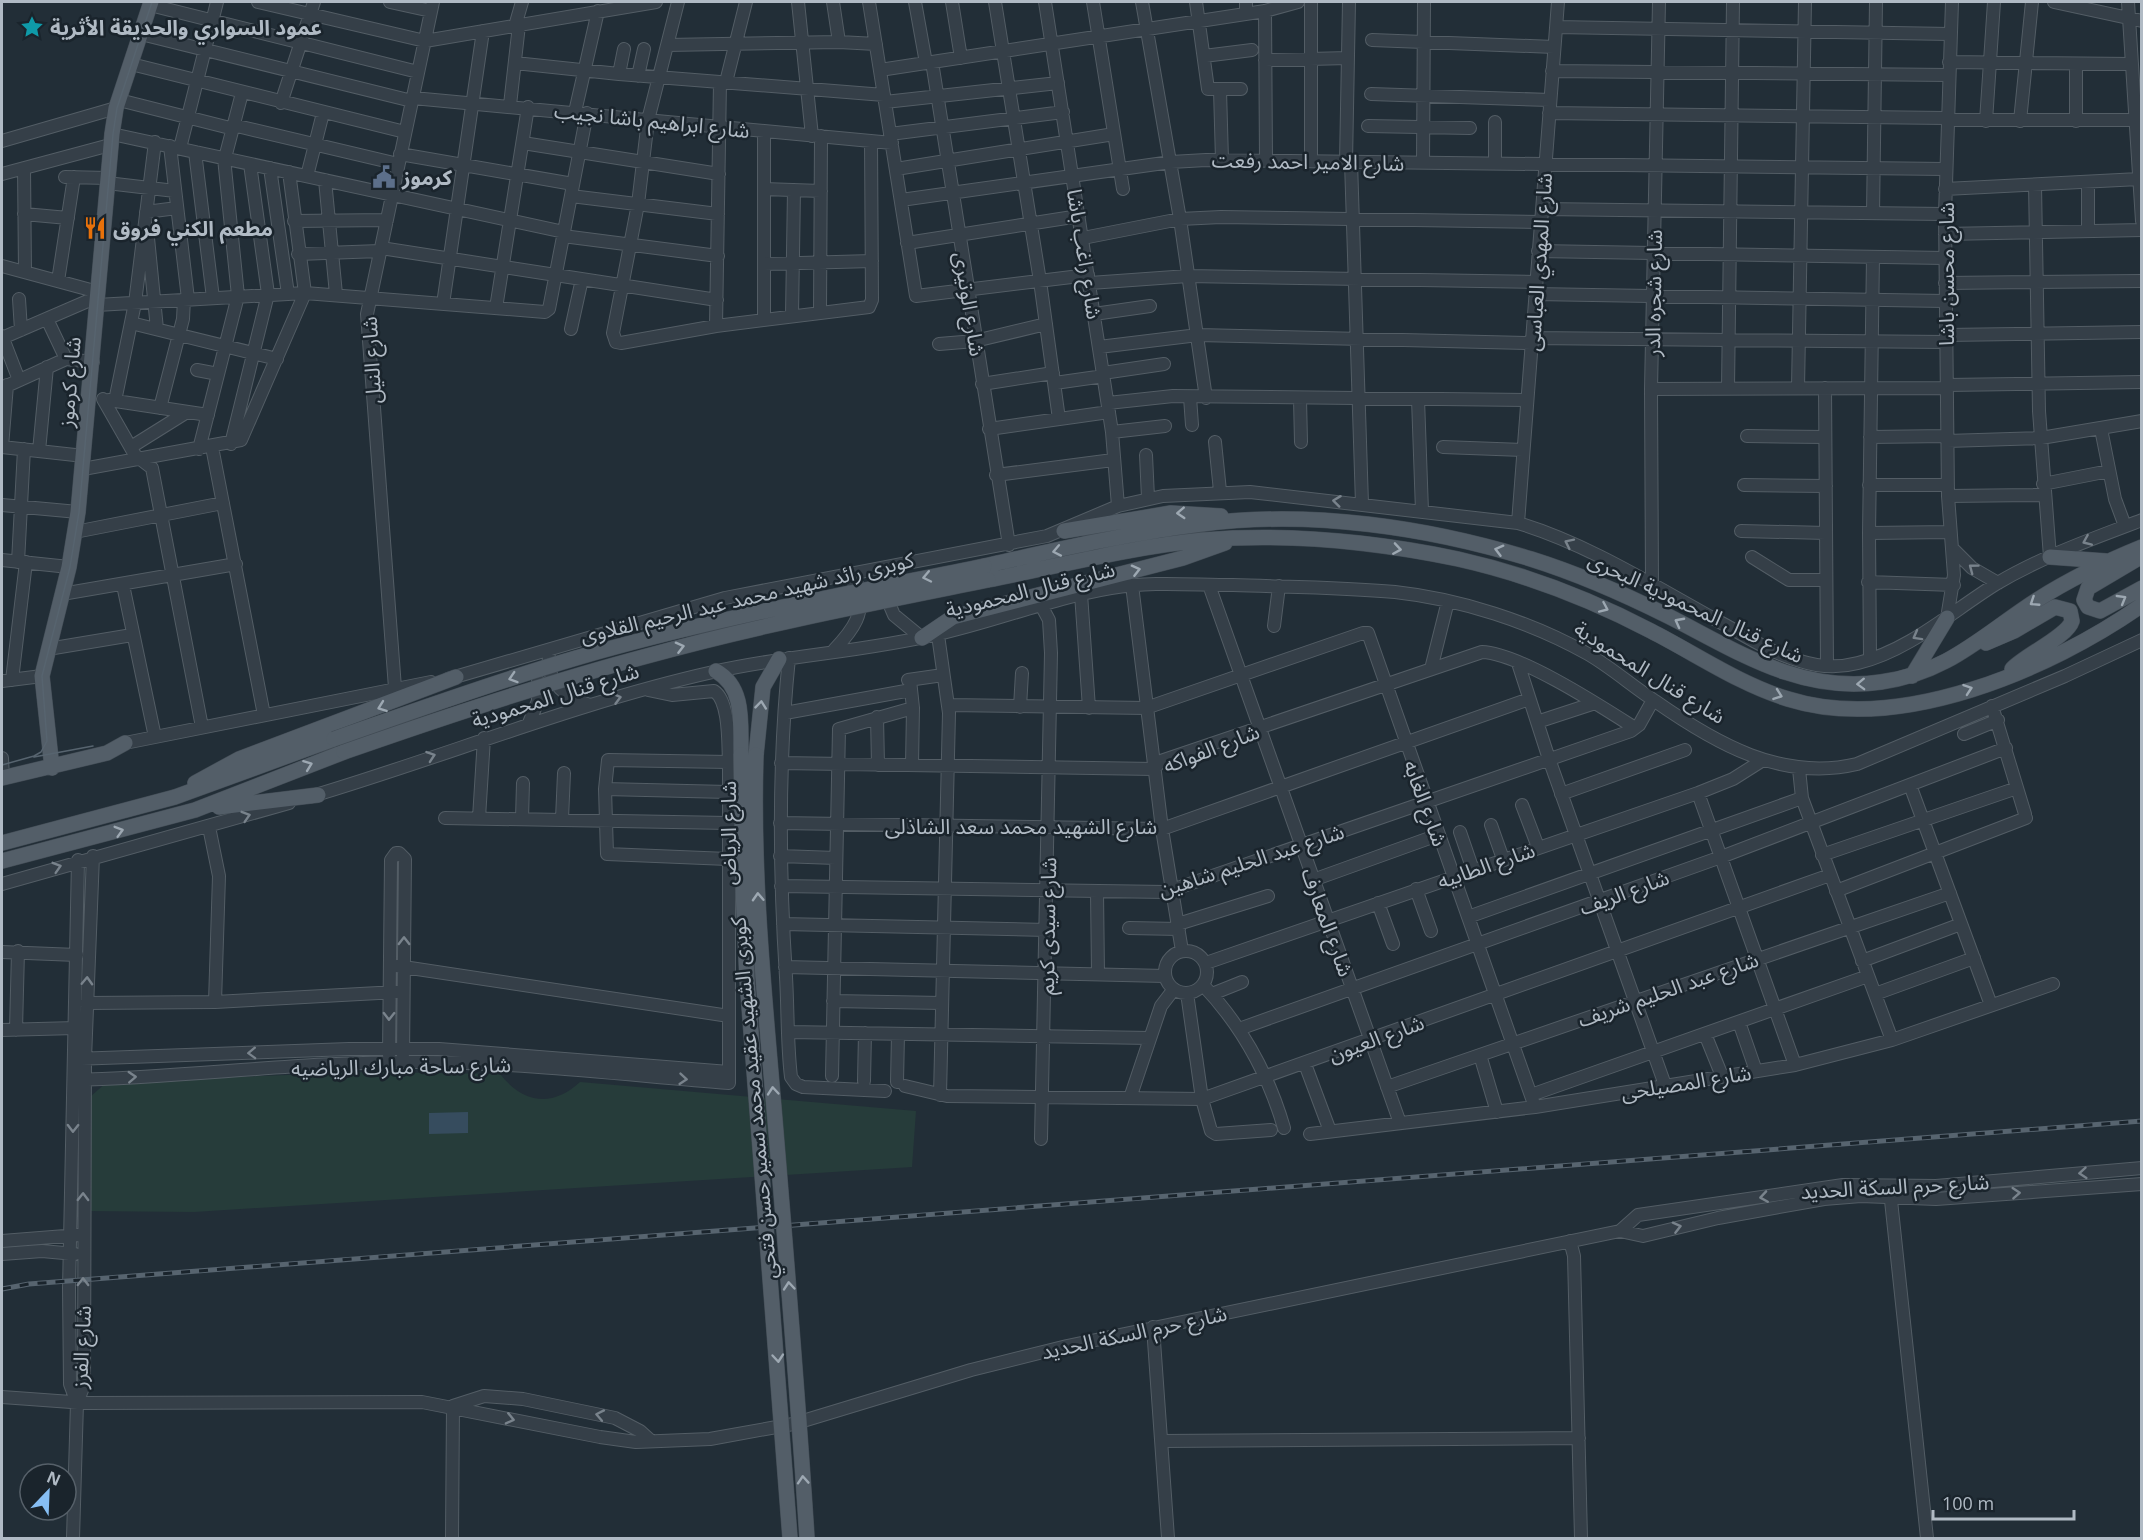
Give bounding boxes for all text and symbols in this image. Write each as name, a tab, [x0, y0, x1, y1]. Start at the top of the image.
place label: عمود السواري والحديقة الأثرية	[50, 13, 322, 45]
place icon: عمود السواري والحديقة الأثرية	[19, 14, 45, 40]
street label: شارع ابراهيم باشا نجيب	[553, 96, 751, 146]
street label: شارع الامير احمد رفعت	[1211, 145, 1405, 179]
place label: كرموز	[401, 163, 452, 191]
public building icon: كرموز	[371, 164, 397, 190]
street label: شارع المهدي العباسى	[1518, 172, 1561, 352]
street label: شارع راغب باشا	[1059, 187, 1109, 322]
street label: شارع محسن باشا	[1932, 202, 1962, 346]
place label: مطعم الكني فروق	[113, 214, 273, 246]
restaurant icon: مطعم الكني فروق	[82, 215, 108, 241]
street label: شارع شجره الدر	[1638, 229, 1670, 358]
street label: شارع الوتيرى	[946, 250, 992, 358]
street label: شارع النيل	[355, 316, 389, 404]
street label: شارع كرموز	[51, 335, 89, 430]
one-way arrow	[1333, 495, 1342, 508]
one-way arrow	[1176, 507, 1185, 520]
one-way arrow	[2082, 534, 2093, 546]
one-way arrow	[1565, 538, 1576, 550]
one-way arrow	[1392, 542, 1401, 554]
one-way arrow	[1052, 544, 1061, 556]
one-way arrow	[1494, 544, 1504, 557]
street label: كوبرى رائد شهيد محمد عبد الرحيم القلاوى	[577, 545, 917, 651]
street label: شارع قنال المحمودية البحرى	[1583, 545, 1808, 671]
street label: شارع قنال المحمودية	[942, 554, 1118, 626]
one-way arrow	[1968, 564, 1979, 575]
one-way arrow	[1130, 565, 1141, 577]
one-way arrow	[922, 570, 932, 583]
one-way arrow	[2029, 595, 2040, 606]
one-way arrow	[2116, 595, 2126, 607]
one-way arrow	[1597, 601, 1608, 613]
street label: شارع قنال المحمودية	[1568, 614, 1731, 732]
one-way arrow	[1675, 618, 1685, 629]
one-way arrow	[1913, 629, 1924, 640]
one-way arrow	[675, 642, 685, 654]
street label: شارع قنال المحمودية	[468, 656, 643, 736]
one-way arrow	[508, 671, 519, 683]
one-way arrow	[1856, 678, 1865, 690]
one-way arrow	[1962, 684, 1973, 696]
one-way arrow	[1772, 688, 1783, 701]
one-way arrow	[612, 692, 622, 705]
one-way arrow	[377, 699, 388, 712]
one-way arrow	[754, 700, 767, 709]
street label: شارع الفواكه	[1159, 717, 1264, 781]
one-way arrow	[425, 751, 436, 764]
street label: شارع الغابه	[1396, 756, 1455, 851]
one-way arrow	[303, 760, 313, 773]
street label: شارع الرياض	[714, 781, 744, 885]
one-way arrow	[240, 811, 251, 823]
street label: شارع الشهيد محمد سعد الشاذلى	[885, 812, 1157, 842]
street label: شارع عبد الحليم شاهين	[1155, 817, 1348, 905]
one-way arrow	[113, 826, 124, 838]
street label: شارع الطابيه	[1433, 835, 1539, 897]
street label: شارع سيدى كريم	[1032, 857, 1064, 995]
one-way arrow	[51, 861, 62, 874]
street label: شارع الريف	[1575, 863, 1674, 923]
street label: شارع المعارف	[1294, 864, 1361, 981]
one-way arrow	[751, 892, 764, 901]
street label: كوبرى الشهيد عقيد محمد سمير حسن فتحي	[723, 915, 786, 1280]
one-way arrow	[398, 936, 410, 945]
street label: شارع عبد الحليم شريف	[1574, 945, 1763, 1035]
one-way arrow	[81, 977, 93, 986]
street label: شارع العيون	[1324, 1008, 1428, 1070]
one-way arrow	[383, 1011, 396, 1020]
one-way arrow	[247, 1047, 256, 1060]
street label: شارع ساحة مبارك الرياضيه	[291, 1050, 511, 1084]
street label: شارع المصيلحى	[1619, 1058, 1754, 1108]
one-way arrow	[127, 1070, 136, 1083]
one-way arrow	[678, 1072, 687, 1085]
one-way arrow	[767, 1087, 780, 1096]
one-way arrow	[66, 1124, 79, 1133]
one-way arrow	[2079, 1166, 2088, 1179]
street label: شارع حرم السكة الحديد	[1800, 1167, 1990, 1208]
one-way arrow	[2012, 1186, 2021, 1199]
one-way arrow	[1759, 1190, 1768, 1202]
one-way arrow	[77, 1193, 89, 1202]
one-way arrow	[1672, 1222, 1682, 1235]
one-way arrow	[77, 1278, 89, 1287]
one-way arrow	[783, 1281, 796, 1290]
street label: شارع حرم السكة الحديد	[1039, 1299, 1230, 1368]
street label: شارع الفرز	[65, 1305, 99, 1390]
one-way arrow	[771, 1353, 784, 1362]
one-way arrow	[596, 1409, 606, 1422]
one-way arrow	[505, 1412, 515, 1425]
north arrow	[18, 1462, 78, 1522]
text: N	[44, 1466, 64, 1491]
one-way arrow	[797, 1476, 810, 1485]
scale bar	[1933, 1483, 2074, 1521]
text: 100 m	[1942, 1491, 1994, 1515]

